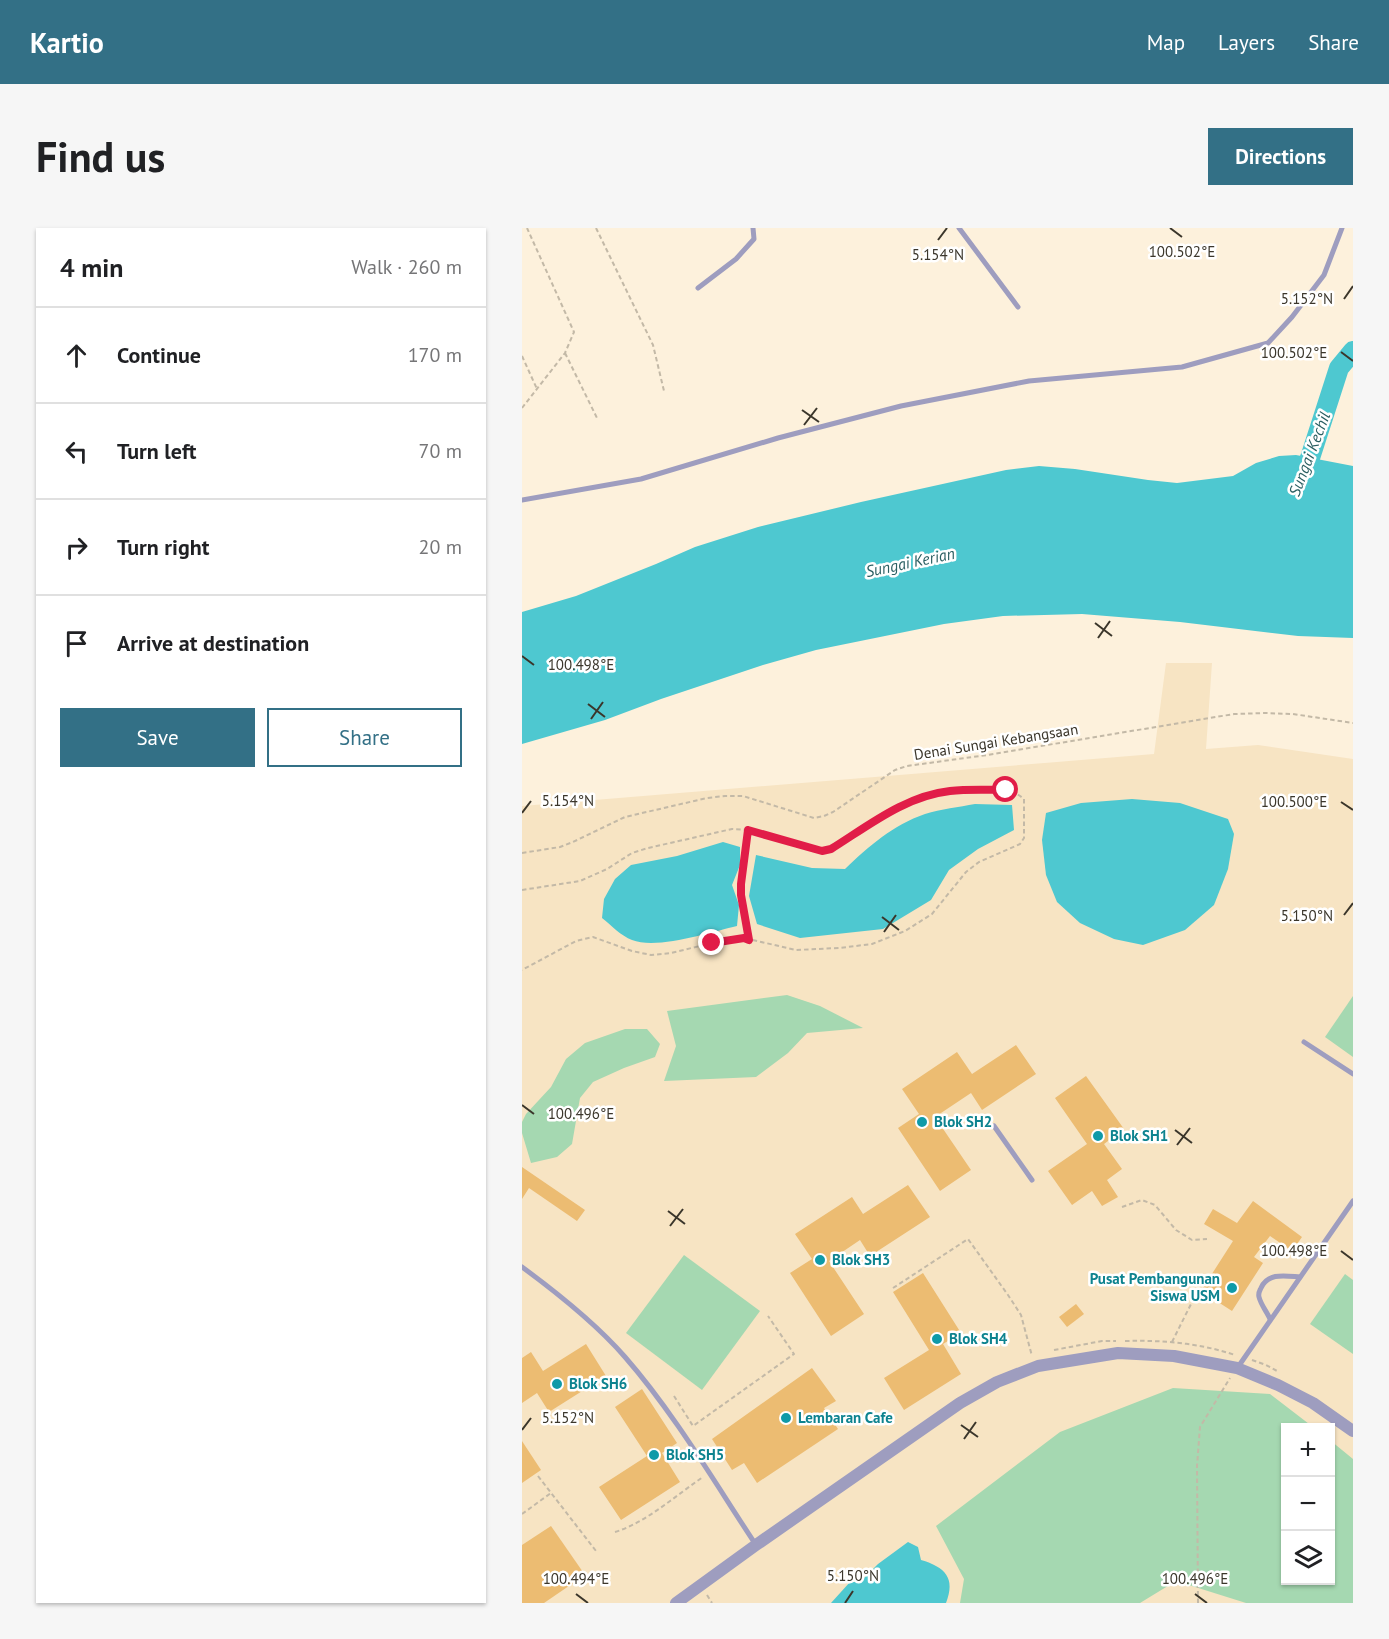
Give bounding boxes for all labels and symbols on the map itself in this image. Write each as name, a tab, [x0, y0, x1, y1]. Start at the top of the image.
text: 100.502°E	[1149, 242, 1215, 261]
text: 5.154°N	[912, 245, 964, 264]
text: 5.152°N	[1281, 289, 1333, 308]
text: 100.502°E	[1261, 343, 1327, 362]
water label: Sungai Kechil	[1284, 408, 1334, 499]
water label: Sungai Kerian	[864, 543, 956, 581]
text: 100.498°E	[548, 655, 614, 674]
street label: Denai Sungai Kebangsaan	[912, 719, 1079, 764]
route start	[992, 776, 1018, 802]
text: 5.154°N	[542, 791, 594, 810]
text: 100.500°E	[1261, 792, 1327, 811]
text: 5.150°N	[1281, 906, 1333, 925]
route end	[698, 929, 724, 955]
text: 100.496°E	[548, 1104, 614, 1123]
place label: Blok SH2	[934, 1112, 992, 1131]
marker: Blok SH2	[915, 1115, 929, 1129]
place label: Blok SH1	[1110, 1126, 1168, 1145]
marker: Blok SH1	[1091, 1129, 1105, 1143]
text: 100.498°E	[1261, 1241, 1327, 1260]
place label: Blok SH3	[832, 1250, 890, 1269]
marker: Blok SH3	[813, 1253, 827, 1267]
place label: Pusat Pembangunan Siswa USM	[1090, 1269, 1220, 1305]
marker: Pusat Pembangunan Siswa USM	[1225, 1281, 1239, 1295]
place label: Blok SH4	[949, 1329, 1008, 1348]
marker: Blok SH4	[930, 1332, 944, 1346]
place label: Blok SH6	[569, 1374, 627, 1393]
marker: Blok SH6	[550, 1377, 564, 1391]
text: 5.152°N	[542, 1408, 594, 1427]
place label: Lembaran Cafe	[798, 1408, 893, 1427]
marker: Lembaran Cafe	[779, 1411, 793, 1425]
place label: Blok SH5	[666, 1445, 724, 1464]
marker: Blok SH5	[647, 1448, 661, 1462]
text: 5.150°N	[827, 1566, 879, 1585]
text: 100.494°E	[543, 1569, 609, 1588]
text: 100.496°E	[1162, 1569, 1228, 1588]

